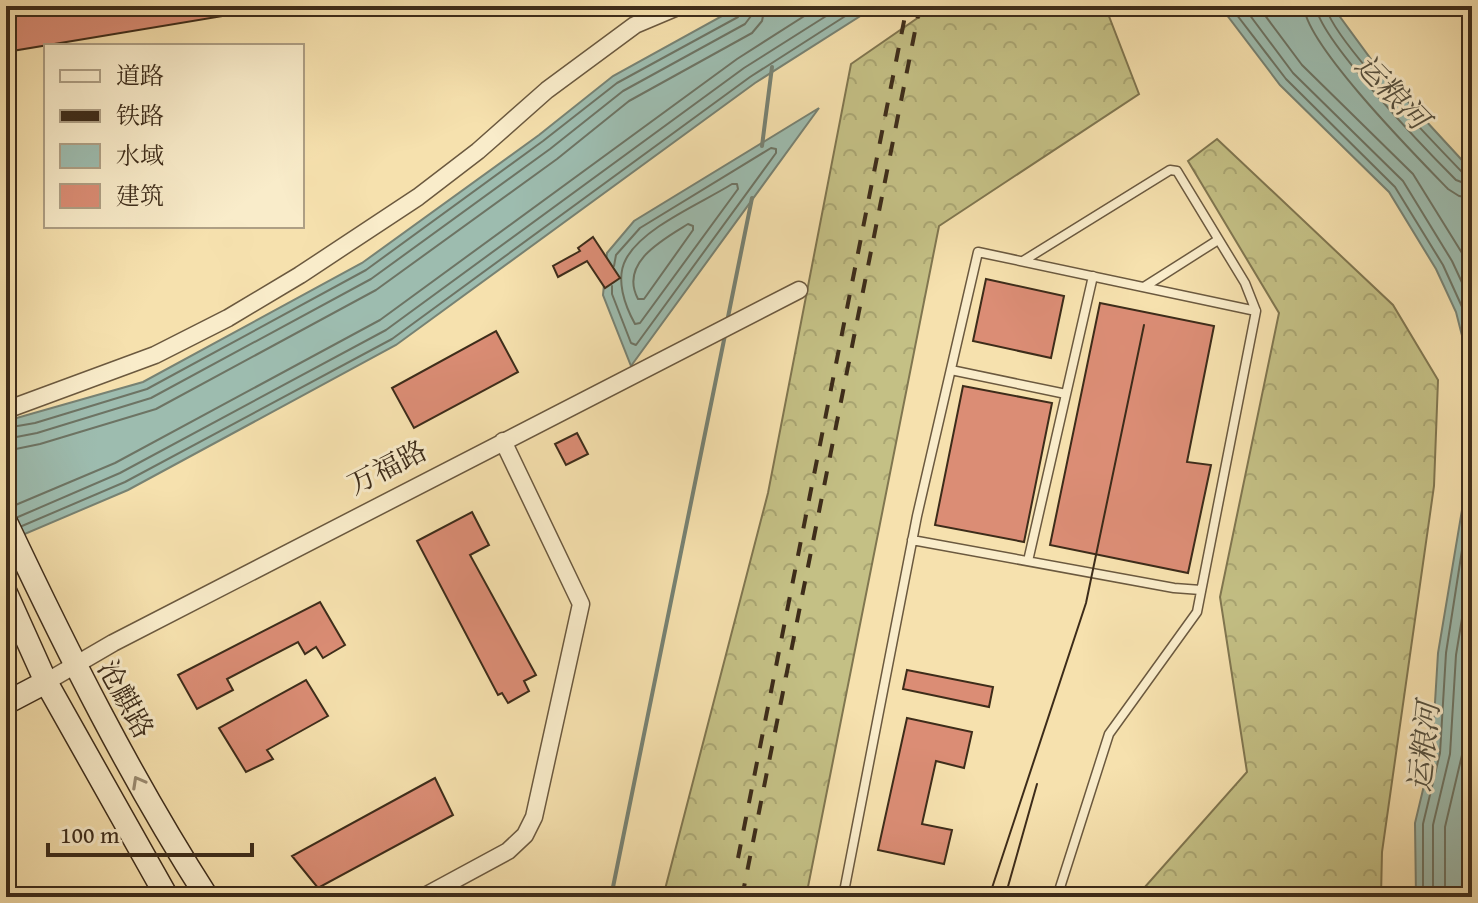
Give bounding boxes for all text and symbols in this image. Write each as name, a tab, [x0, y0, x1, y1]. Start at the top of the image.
legend	[44, 44, 304, 228]
water label: 运粮河	[1346, 44, 1443, 143]
text: 道路	[116, 58, 164, 93]
text: 铁路	[116, 98, 164, 133]
text: 水域	[116, 138, 164, 173]
text: 建筑	[116, 178, 164, 213]
street label: 万福路	[340, 429, 434, 504]
street label: 沧麒路	[88, 652, 165, 745]
water label: 运粮河	[1396, 695, 1450, 794]
one-way arrow	[132, 777, 148, 791]
scale bar	[48, 807, 252, 857]
text: 100 m	[60, 817, 120, 852]

